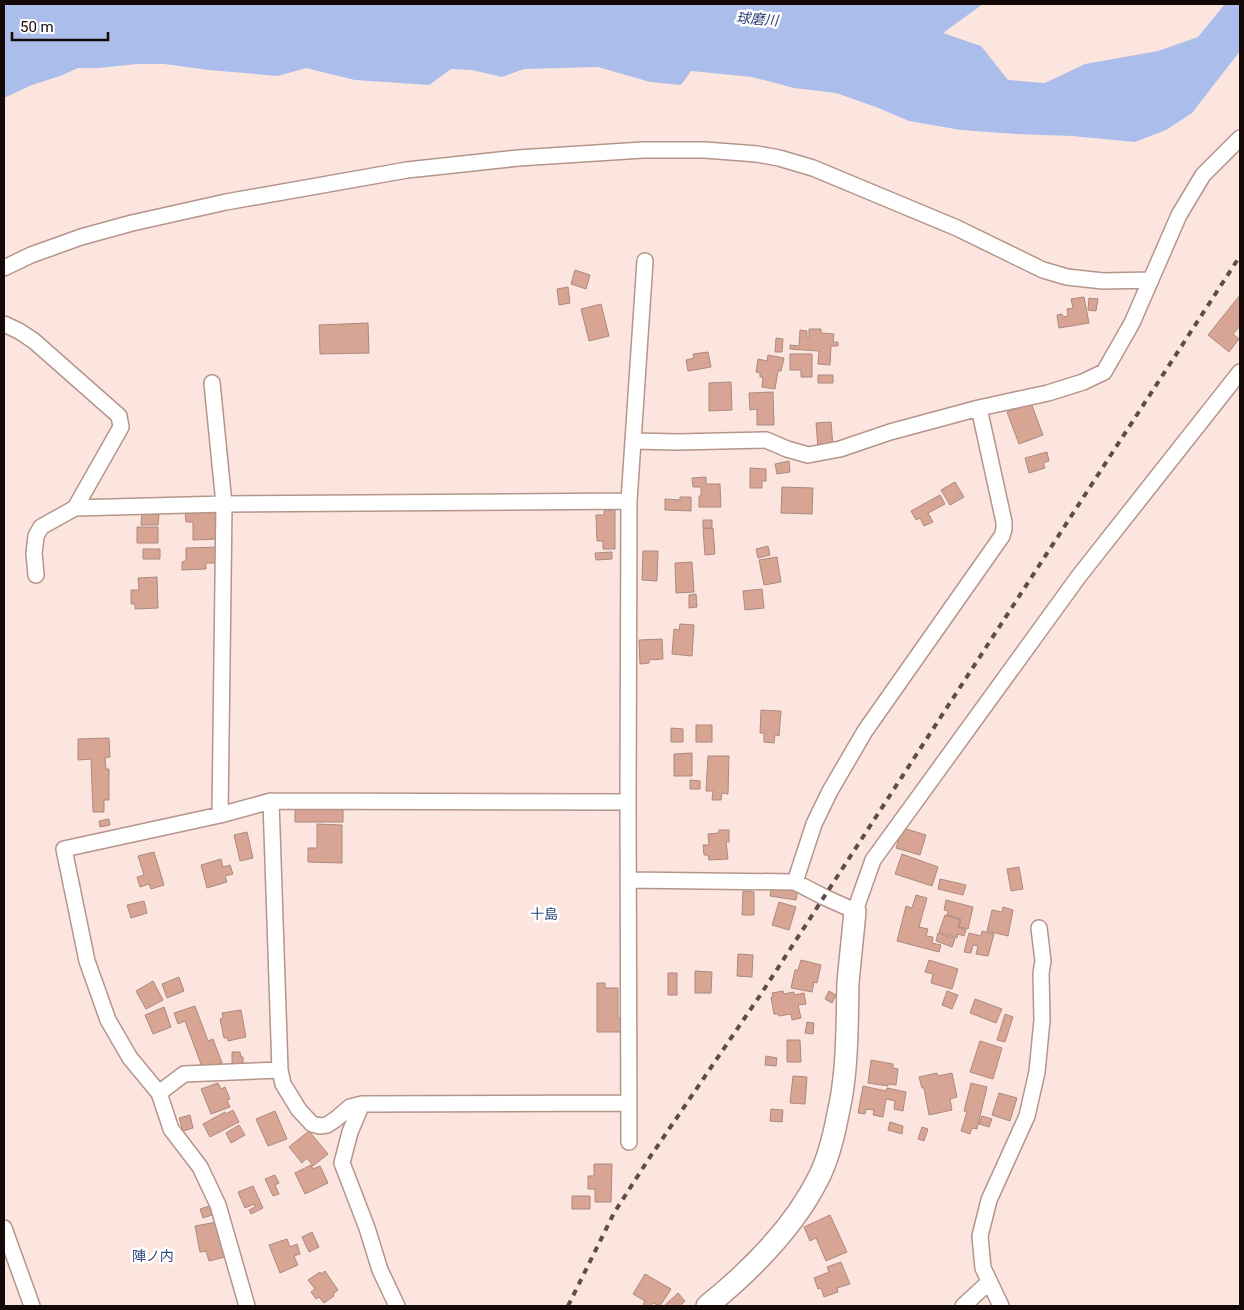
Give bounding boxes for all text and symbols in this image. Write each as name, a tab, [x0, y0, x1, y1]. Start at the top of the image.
scale bar	[12, 10, 109, 42]
water label: 球磨川	[735, 10, 781, 29]
text: 50 m	[20, 18, 54, 36]
district label: 十島	[530, 906, 558, 922]
district label: 陣ノ内	[132, 1248, 174, 1264]

